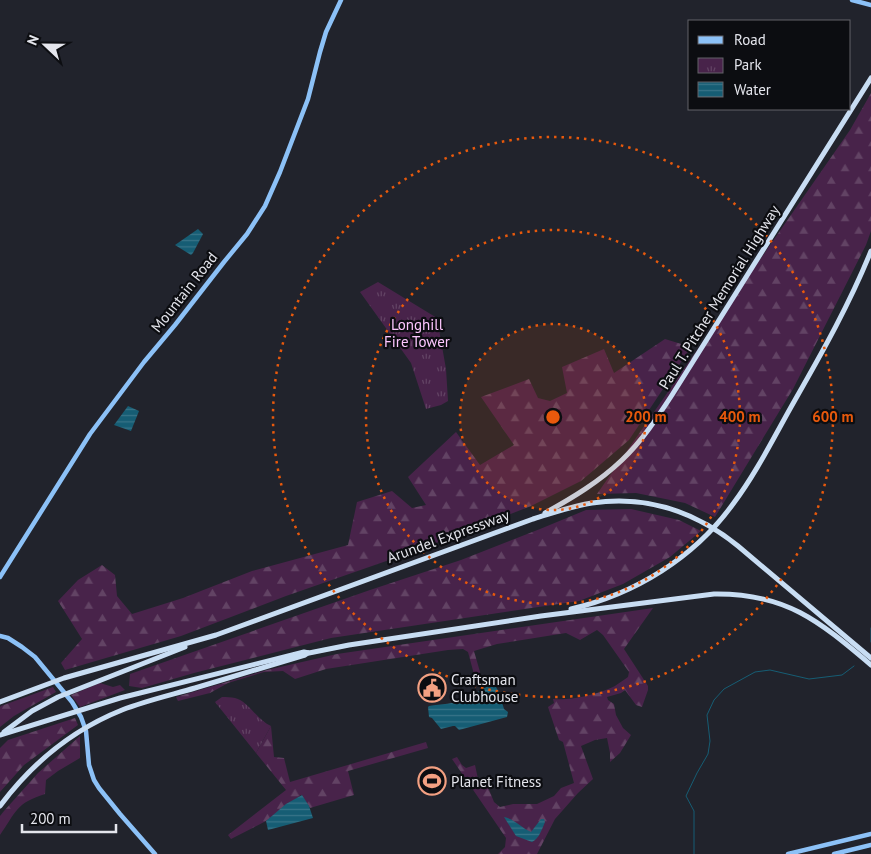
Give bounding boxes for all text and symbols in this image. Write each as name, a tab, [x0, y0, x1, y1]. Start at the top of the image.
north arrow	[20, 20, 70, 70]
legend	[688, 20, 851, 110]
text: Road	[734, 30, 766, 49]
text: N	[23, 32, 43, 48]
text: Park	[734, 55, 762, 74]
text: Water	[734, 80, 771, 99]
street label: Paul T. Pitcher Memorial Highway	[654, 201, 784, 393]
street label: Mountain Road	[147, 248, 221, 336]
park label: Longhill Fire Tower	[384, 315, 450, 351]
text: 200 m	[625, 407, 667, 426]
text: 400 m	[719, 407, 761, 426]
text: 600 m	[812, 407, 854, 426]
centre of rings	[544, 408, 562, 426]
street label: Arundel Expressway	[384, 505, 512, 567]
place label: Craftsman Clubhouse	[451, 670, 518, 706]
public building icon: Craftsman Clubhouse	[417, 673, 447, 703]
sports icon: Planet Fitness	[417, 766, 447, 796]
place label: Planet Fitness	[451, 772, 541, 791]
scale bar	[22, 802, 116, 834]
text: 200 m	[30, 809, 71, 828]

